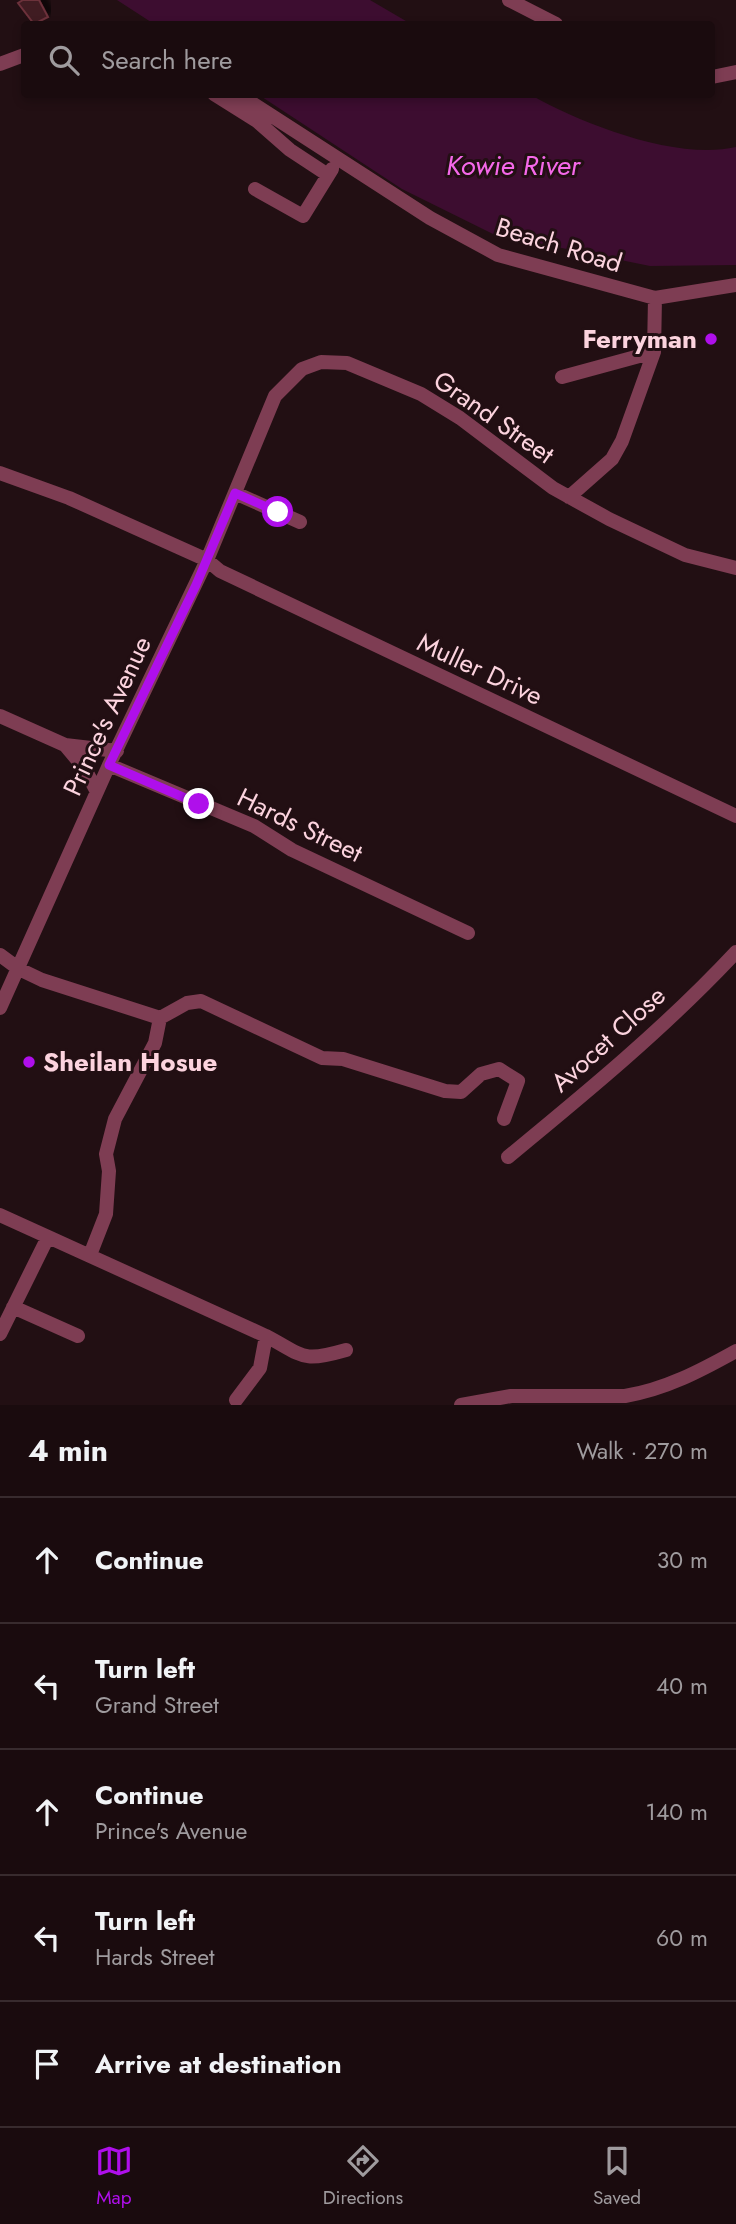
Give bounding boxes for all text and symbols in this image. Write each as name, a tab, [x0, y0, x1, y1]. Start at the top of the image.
search box	[21, 21, 715, 98]
icon: search	[45, 41, 83, 79]
text: Search here	[101, 41, 233, 79]
water label: Kowie River	[446, 145, 582, 186]
street label: Beach Road	[491, 208, 627, 282]
place label: Ferryman	[583, 320, 697, 358]
marker: Ferryman	[703, 331, 719, 347]
street label: Grand Street	[426, 361, 563, 473]
route start	[262, 496, 293, 527]
street label: Muller Drive	[411, 623, 549, 715]
street label: Prince's Avenue	[53, 630, 161, 802]
street label: Hards Street	[231, 778, 370, 872]
route end	[183, 788, 214, 819]
street label: Avocet Close	[542, 977, 674, 1101]
place label: Sheilan Hosue	[43, 1043, 217, 1081]
marker: Sheilan Hosue	[21, 1054, 37, 1070]
text: 4 min	[28, 1429, 108, 1472]
text: Walk · 270 m	[577, 1434, 708, 1468]
icon: ahead	[28, 1541, 66, 1579]
text: Continue	[95, 1541, 204, 1579]
text: 30 m	[657, 1543, 708, 1577]
text: Turn left	[95, 1650, 195, 1688]
icon: left	[28, 1667, 66, 1705]
text: 40 m	[656, 1669, 708, 1703]
text: Grand Street	[95, 1688, 219, 1722]
text: Continue	[95, 1776, 204, 1814]
icon: ahead	[28, 1793, 66, 1831]
text: 140 m	[646, 1795, 708, 1829]
text: Prince's Avenue	[95, 1814, 247, 1848]
text: Turn left	[95, 1902, 195, 1940]
icon: left	[28, 1919, 66, 1957]
text: 60 m	[656, 1921, 708, 1955]
text: Hards Street	[95, 1940, 215, 1974]
icon: arrive	[28, 2045, 66, 2083]
text: Arrive at destination	[95, 2045, 342, 2083]
tab: Map	[95, 2142, 133, 2211]
tab: Directions	[323, 2142, 403, 2211]
tab: Saved	[593, 2142, 641, 2211]

